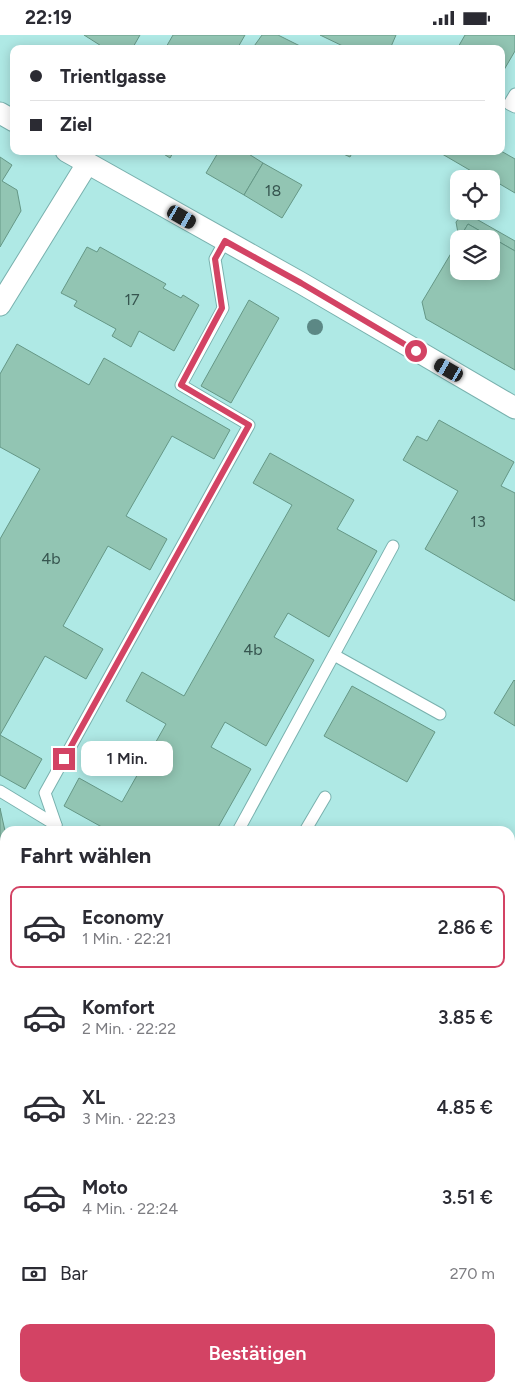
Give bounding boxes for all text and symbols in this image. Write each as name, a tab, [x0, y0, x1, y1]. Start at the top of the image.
text: 22:19	[25, 6, 72, 29]
text: Trientlgasse	[60, 65, 166, 88]
text: Ziel	[60, 113, 92, 136]
map controls	[450, 170, 500, 280]
button: locate	[450, 170, 500, 220]
house number: 18	[265, 181, 281, 200]
car	[165, 203, 198, 231]
button: layers	[450, 230, 500, 280]
house number: 17	[124, 290, 140, 309]
route start	[405, 340, 427, 362]
car	[432, 356, 465, 384]
house number: 13	[470, 512, 486, 531]
house number: 4b	[41, 549, 61, 568]
house number: 4b	[243, 640, 263, 659]
callout: 1 Min.	[82, 741, 174, 777]
route end	[53, 748, 75, 770]
text: 1 Min.	[107, 749, 147, 768]
text: Fahrt wählen	[20, 842, 151, 869]
icon: car	[22, 905, 67, 950]
text: Economy	[82, 906, 164, 929]
text: 2.86 €	[438, 916, 493, 939]
text: 1 Min. · 22:21	[82, 929, 172, 948]
icon: car	[22, 995, 67, 1040]
text: Komfort	[82, 996, 155, 1019]
text: 3.85 €	[438, 1006, 493, 1029]
text: 2 Min. · 22:22	[82, 1019, 176, 1038]
icon: car	[22, 1085, 67, 1130]
text: XL	[82, 1086, 105, 1109]
text: 4.85 €	[436, 1096, 493, 1119]
text: 3 Min. · 22:23	[82, 1109, 176, 1128]
icon: car	[22, 1175, 67, 1220]
text: Moto	[82, 1176, 128, 1199]
text: 3.51 €	[442, 1186, 493, 1209]
text: 4 Min. · 22:24	[82, 1199, 178, 1218]
icon: cash	[20, 1260, 48, 1288]
text: Bar	[60, 1262, 88, 1285]
text: 270 m	[450, 1264, 495, 1283]
button: Bestätigen	[20, 1324, 495, 1382]

